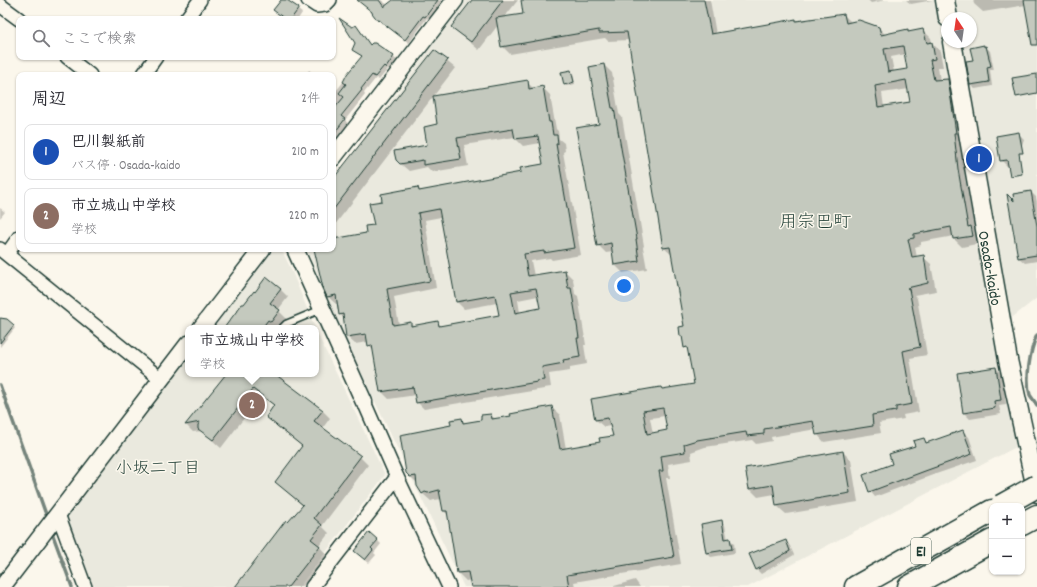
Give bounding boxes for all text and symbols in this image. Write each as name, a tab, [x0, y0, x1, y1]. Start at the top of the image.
north arrow	[941, 12, 977, 48]
search box	[16, 16, 336, 60]
icon: search	[30, 27, 52, 49]
text: ここで検索	[62, 29, 137, 51]
text: 周辺	[32, 89, 66, 113]
text: 2件	[301, 90, 320, 109]
text: 巴川製紙前	[71, 132, 146, 154]
text: 1	[45, 143, 47, 162]
text: 210 m	[291, 143, 319, 162]
pin: 1	[966, 144, 992, 174]
text: バス停 · Osada-kaido	[71, 157, 180, 176]
text: 市立城山中学校	[71, 196, 176, 218]
text: 2	[43, 207, 49, 226]
text: 220 m	[289, 207, 319, 226]
district label: 用宗巴町	[779, 211, 851, 236]
text: 学校	[71, 221, 97, 240]
street label: Osada-kaido	[971, 229, 1006, 308]
your location	[614, 276, 634, 296]
popup	[185, 325, 319, 377]
text: 市立城山中学校	[199, 331, 305, 353]
text: 学校	[199, 356, 226, 375]
pin: 2	[239, 390, 265, 420]
district label: 小坂二丁目	[116, 458, 201, 482]
map controls	[989, 503, 1025, 575]
button: +	[989, 503, 1025, 539]
road number: E1	[911, 538, 931, 564]
button: −	[989, 539, 1025, 575]

